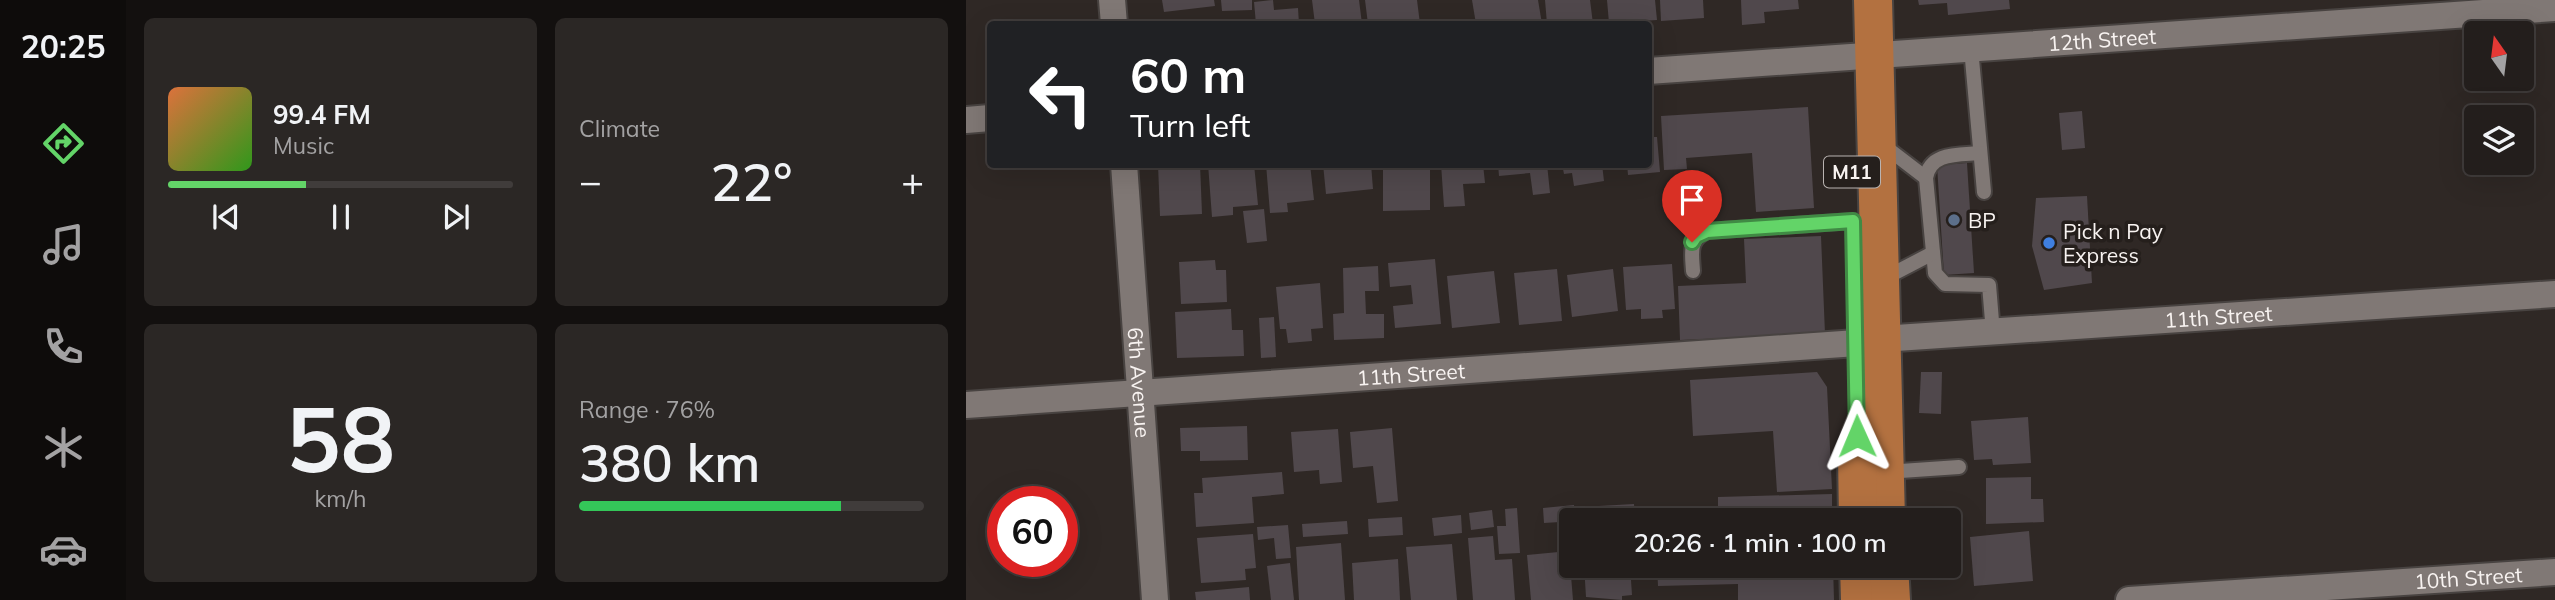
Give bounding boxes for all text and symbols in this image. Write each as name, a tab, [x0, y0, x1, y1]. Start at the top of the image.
north arrow	[2464, 21, 2534, 91]
map controls	[2464, 21, 2534, 175]
street label: 12th Street	[2047, 23, 2157, 56]
text: 20:25	[21, 26, 105, 66]
text: 60 m	[1130, 44, 1246, 105]
icon: left	[1015, 49, 1106, 140]
text: 99.4 FM	[273, 98, 371, 131]
text: Turn left	[1130, 105, 1250, 145]
button: layers	[2464, 105, 2534, 175]
text: Climate	[579, 114, 660, 143]
icon: directions	[39, 119, 88, 168]
text: Music	[273, 131, 334, 160]
text: 22°	[711, 149, 792, 214]
road number: M11	[1824, 156, 1880, 188]
text: −	[579, 157, 602, 205]
text: +	[901, 157, 924, 205]
pin	[1662, 170, 1722, 242]
icon: arrive	[1673, 181, 1711, 219]
icon: previous	[207, 198, 245, 236]
icon: pause	[322, 198, 360, 236]
icon: next	[437, 198, 475, 236]
place label: BP	[1968, 207, 1996, 233]
marker: BP	[1946, 212, 1962, 228]
place label: Pick n Pay Express	[2063, 218, 2163, 268]
icon: music	[39, 220, 88, 269]
marker: Pick n Pay Express	[2041, 235, 2057, 251]
street label: 11th Street	[2163, 300, 2273, 333]
icon: phone	[39, 322, 88, 371]
street label: 6th Avenue	[1123, 326, 1156, 439]
street label: 11th Street	[1356, 357, 1466, 391]
text: 58	[286, 381, 395, 495]
text: Range · 76%	[579, 395, 715, 424]
position arrow	[1820, 399, 1894, 473]
icon: climate	[39, 423, 88, 472]
text: 380 km	[579, 430, 760, 495]
text: km/h	[314, 484, 367, 513]
speed limit sign: 60	[987, 486, 1078, 577]
icon: car	[39, 525, 88, 574]
text: 20:26 · 1 min · 100 m	[1633, 526, 1887, 559]
street label: 10th Street	[2413, 561, 2523, 594]

